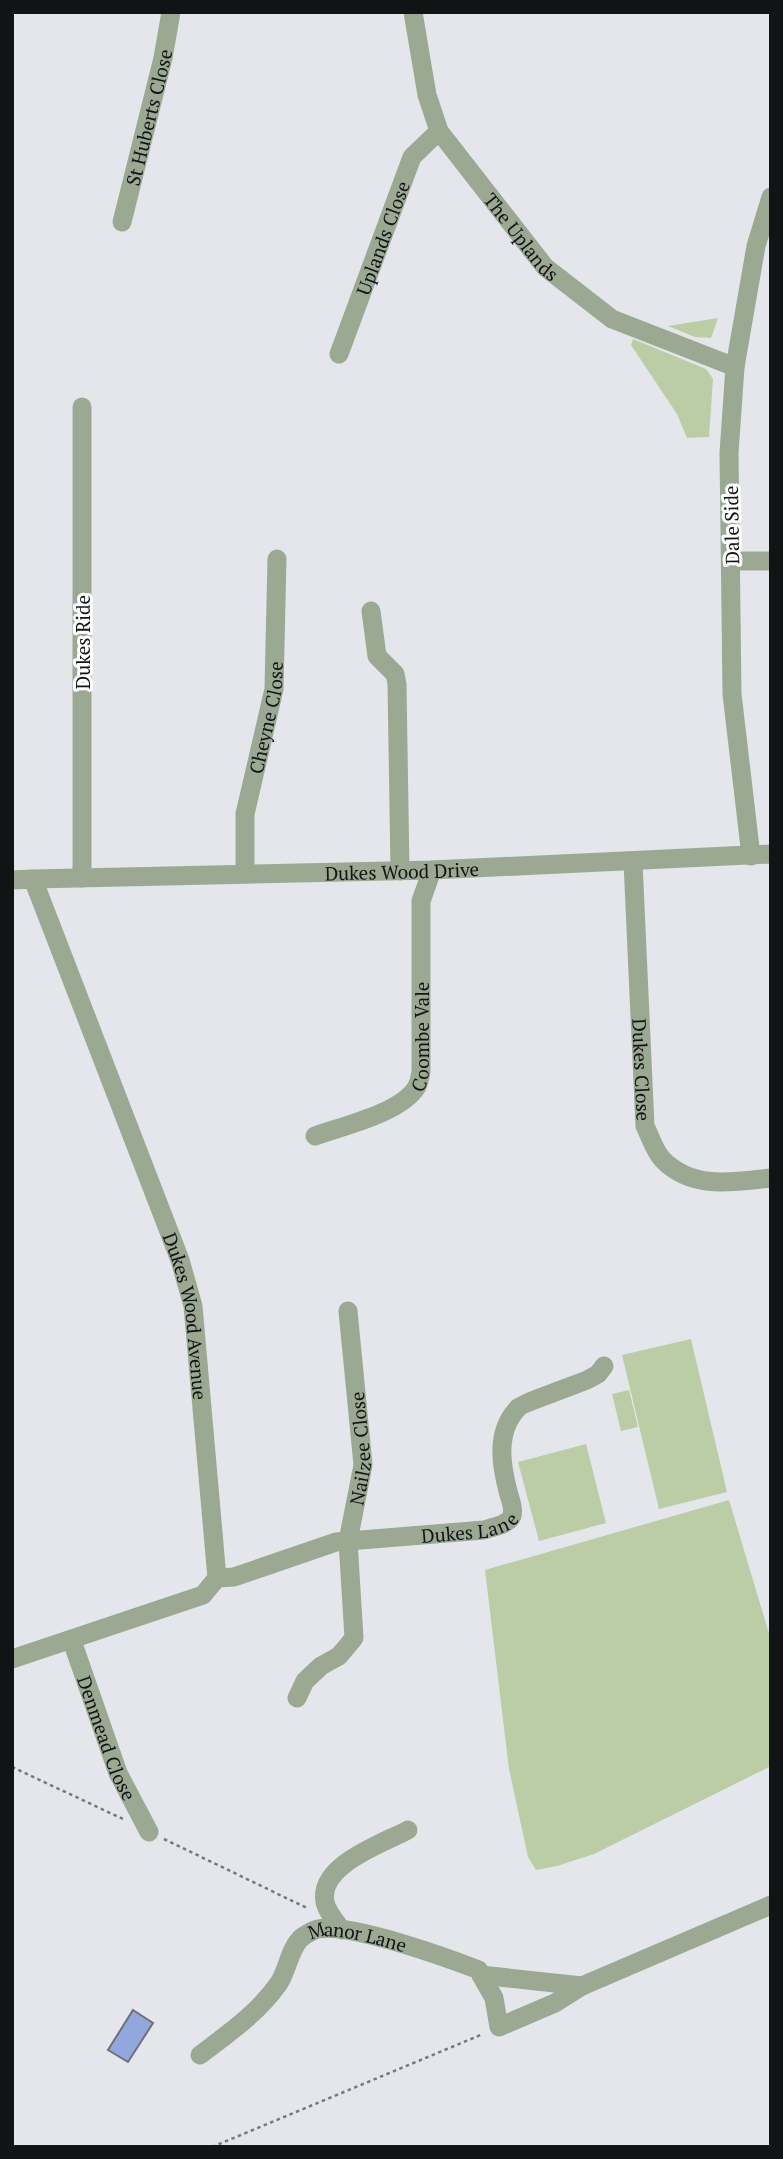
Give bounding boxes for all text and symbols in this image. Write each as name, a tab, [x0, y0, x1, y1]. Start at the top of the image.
street label: St Huberts Close	[119, 47, 177, 188]
street label: Uplands Close	[350, 177, 415, 298]
street label: The Uplands	[479, 187, 564, 286]
street label: Dale Side	[718, 485, 744, 565]
street label: Dukes Ride	[70, 595, 95, 689]
street label: Cheyne Close	[242, 661, 287, 776]
street label: Dukes Wood Drive	[324, 855, 480, 885]
street label: Coombe Vale	[404, 982, 434, 1095]
street label: Dukes Close	[628, 1018, 657, 1122]
street label: Dukes Wood Avenue	[158, 1229, 214, 1401]
street label: Nailzee Close	[343, 1390, 376, 1507]
street label: Dukes Lane	[420, 1507, 523, 1548]
street label: Denmead Close	[72, 1672, 143, 1804]
street label: Manor Lane	[304, 1915, 410, 1957]

